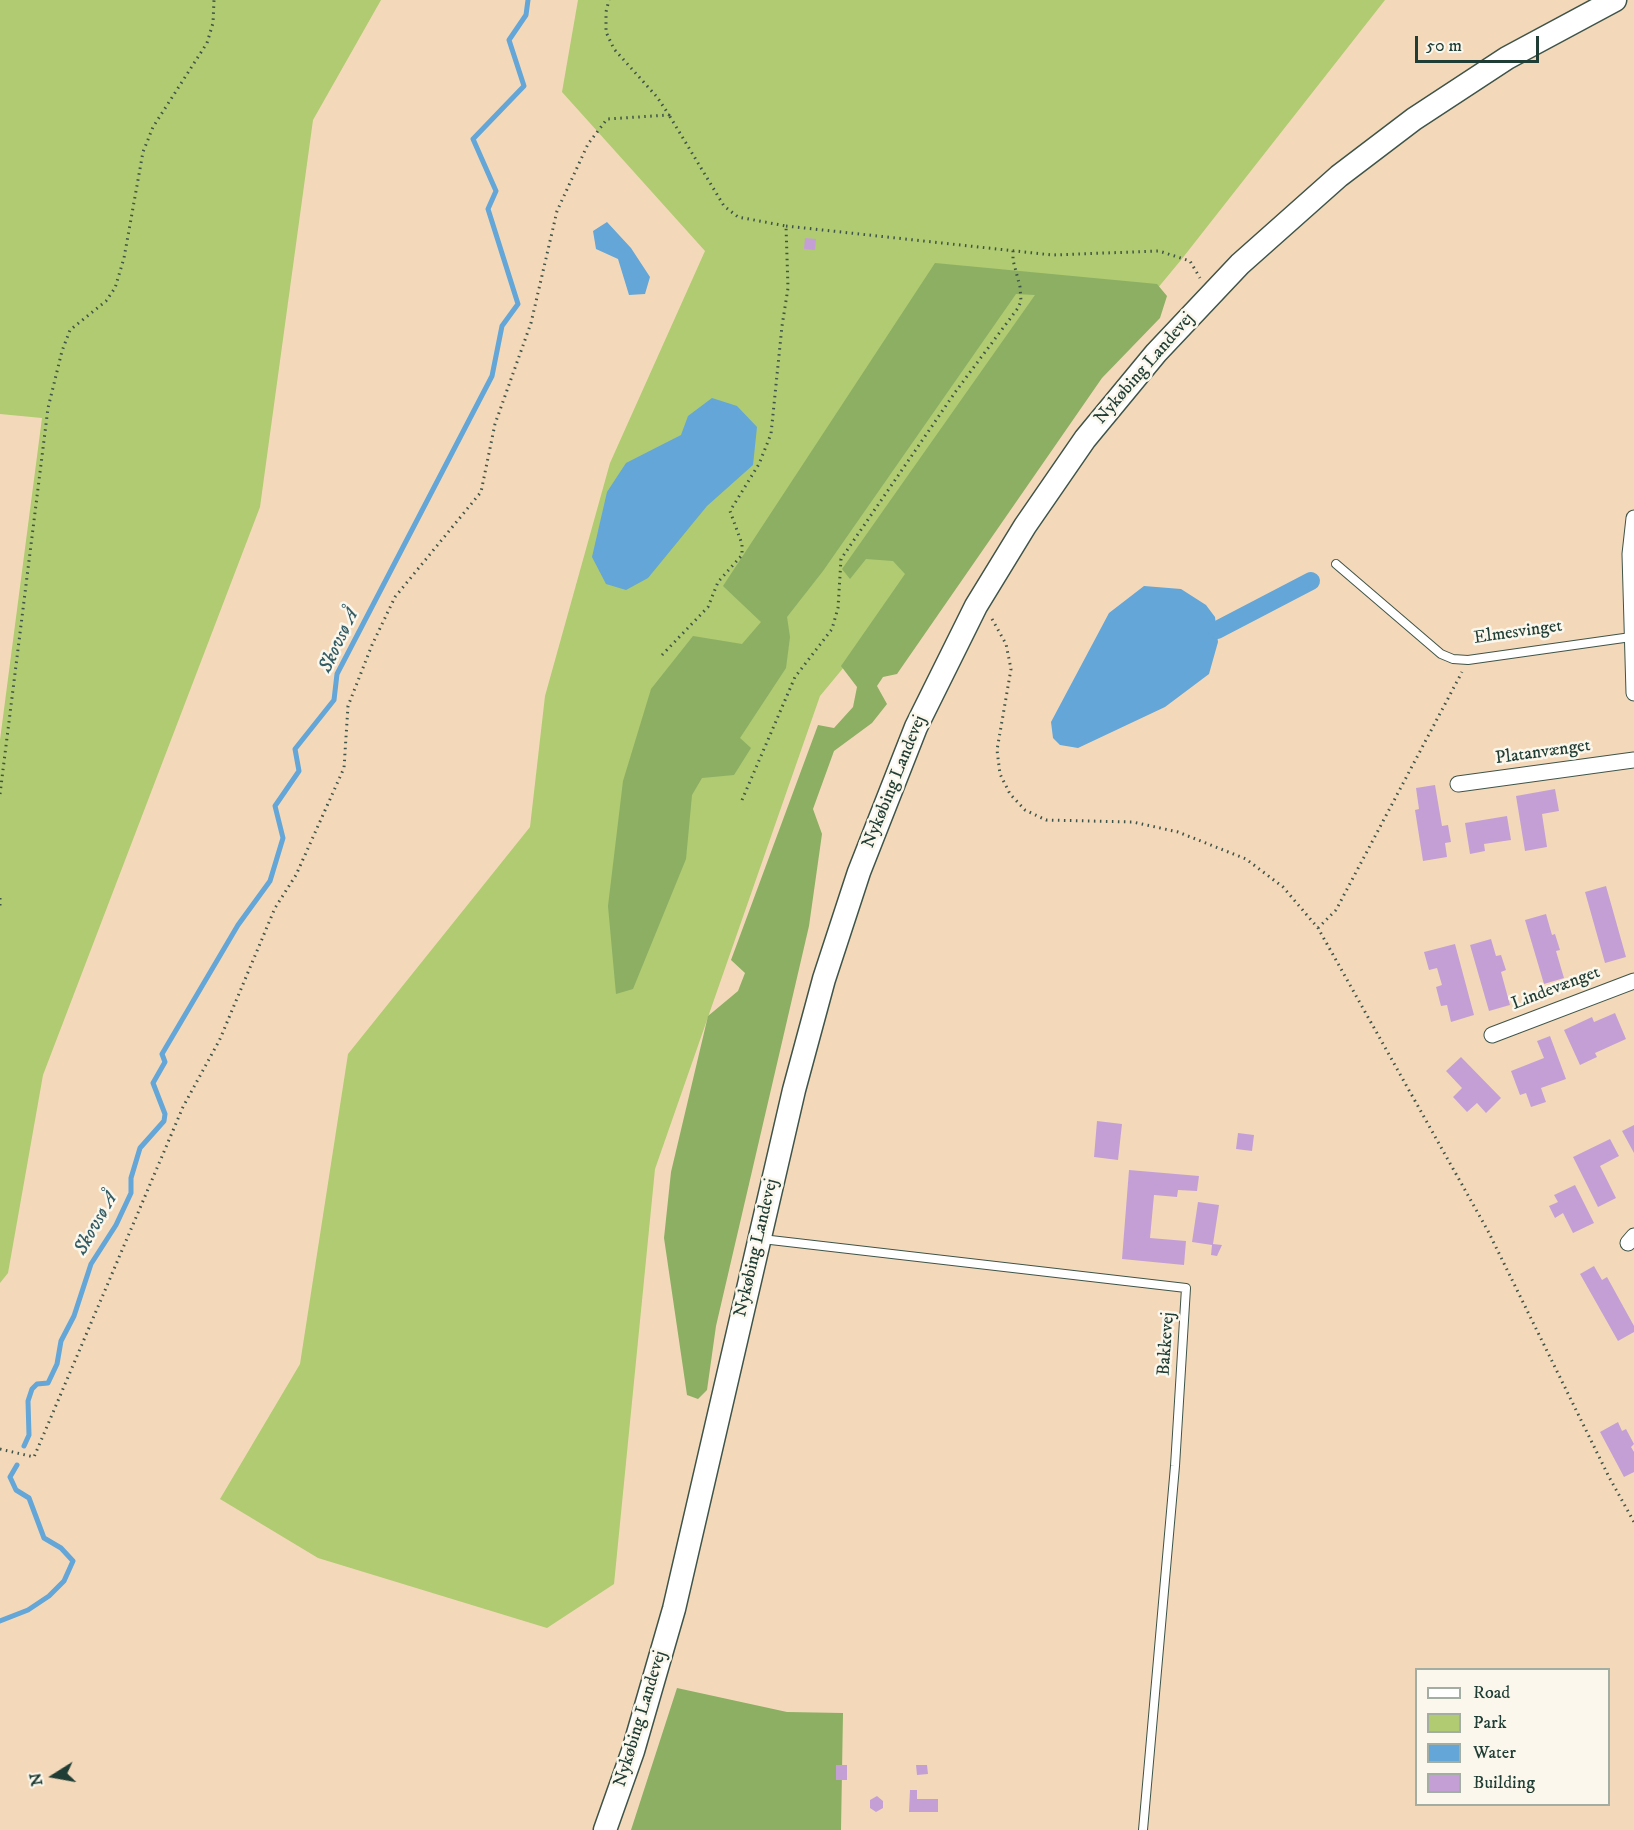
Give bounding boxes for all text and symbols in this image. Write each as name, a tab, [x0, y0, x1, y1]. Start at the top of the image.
scale bar	[1418, 24, 1542, 62]
text: 50 m	[1426, 35, 1462, 57]
street label: Nykøbing Landevej	[1090, 309, 1200, 429]
water label: Skovsø Å	[315, 605, 365, 677]
street label: Elmesvinget	[1472, 616, 1564, 650]
street label: Nykøbing Landevej	[859, 712, 931, 852]
street label: Platanvænget	[1494, 736, 1592, 770]
street label: Lindevænget	[1509, 962, 1603, 1016]
street label: Nykøbing Landevej	[731, 1177, 783, 1319]
water label: Skovsø Å	[70, 1188, 124, 1260]
street label: Bakkevej	[1154, 1311, 1180, 1377]
street label: Nykøbing Landevej	[610, 1648, 672, 1790]
legend	[1415, 1668, 1610, 1806]
text: Road	[1473, 1682, 1510, 1704]
text: Park	[1473, 1712, 1507, 1734]
text: Water	[1473, 1742, 1516, 1764]
north arrow	[24, 1746, 84, 1806]
text: N	[25, 1771, 47, 1788]
text: Building	[1473, 1772, 1535, 1794]

